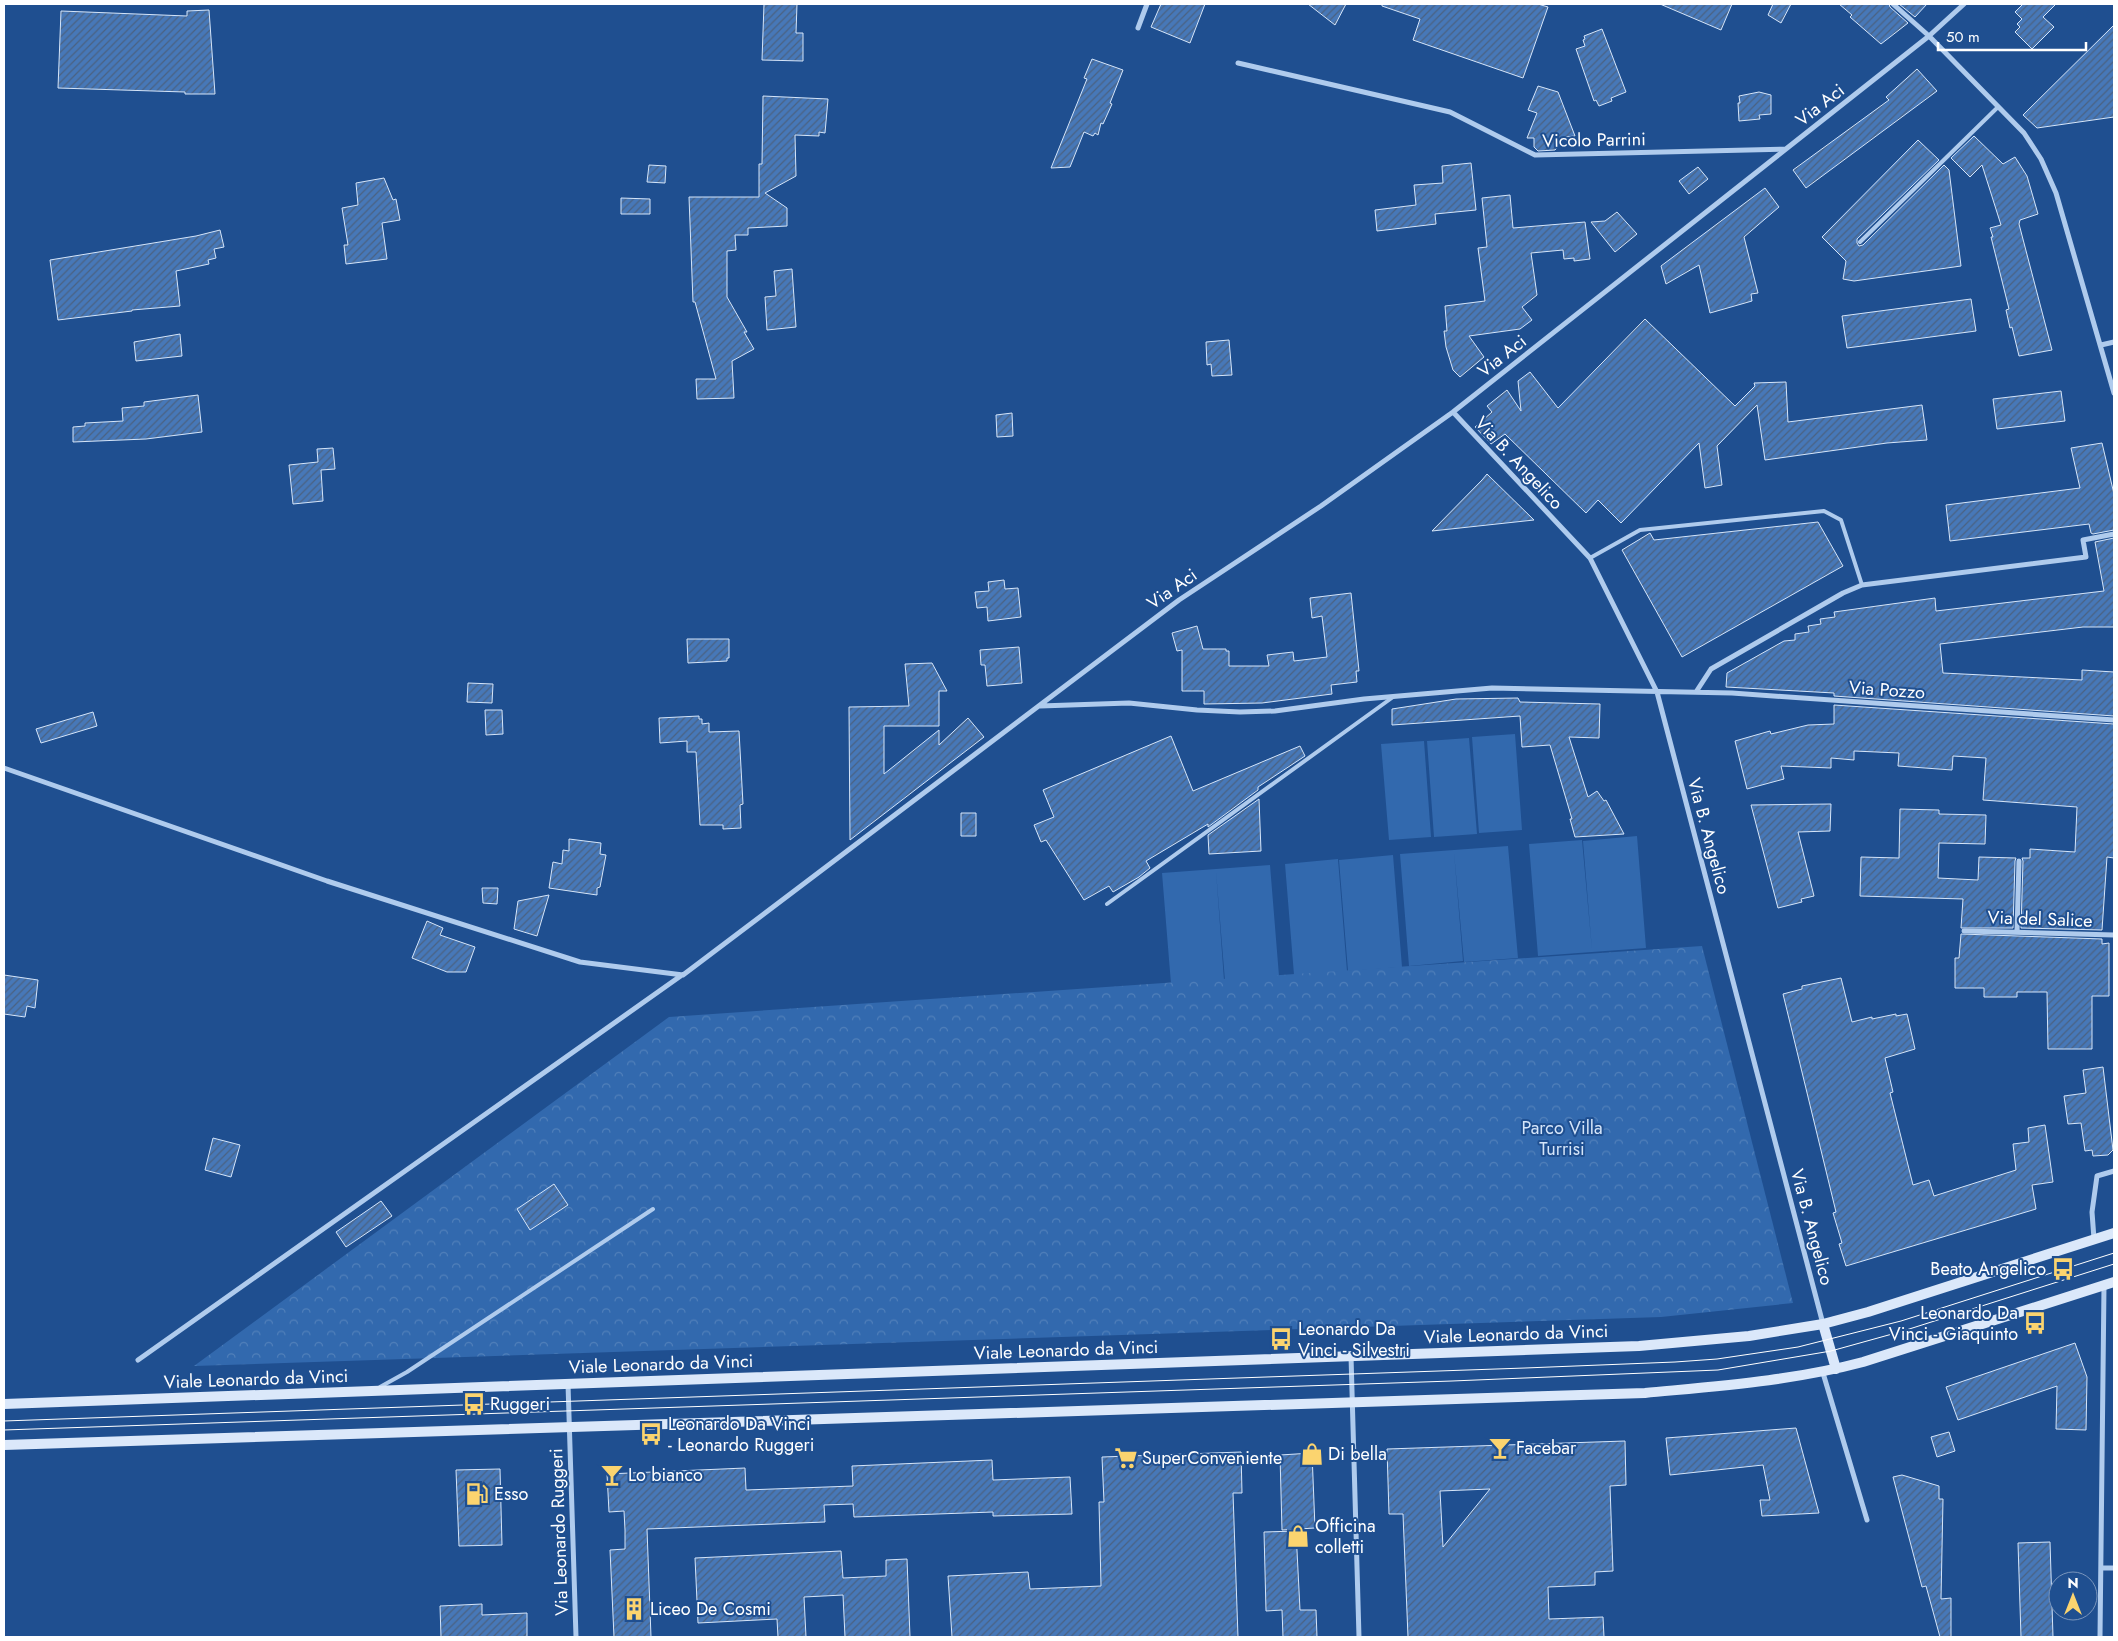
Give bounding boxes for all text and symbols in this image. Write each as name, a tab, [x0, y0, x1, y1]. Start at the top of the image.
scale bar	[1938, 20, 2086, 52]
text: 50 m	[1946, 26, 1980, 48]
street label: Via Aci	[1790, 78, 1850, 132]
street label: Vicolo Parrini	[1542, 126, 1646, 154]
street label: Via Aci	[1472, 329, 1532, 383]
street label: Via B. Angelico	[1469, 411, 1569, 516]
street label: Via Aci	[1142, 562, 1202, 616]
street label: Via Pozzo	[1848, 674, 1926, 706]
street label: Via B. Angelico	[1681, 775, 1737, 897]
street label: Via del Salice	[1987, 904, 2093, 934]
park label: Parco Villa Turrisi	[1521, 1115, 1603, 1162]
street label: Via B. Angelico	[1784, 1166, 1840, 1288]
place label: Beato Angelico	[1930, 1256, 2046, 1282]
bus stop icon: Beato Angelico	[2050, 1256, 2076, 1282]
place label: Leonardo Da Vinci - Giaquinto	[1889, 1300, 2018, 1347]
bus stop icon: Leonardo Da Vinci - Giaquinto	[2022, 1310, 2048, 1336]
place label: Leonardo Da Vinci - Silvestri	[1298, 1316, 1410, 1363]
street label: Viale Leonardo da Vinci	[1423, 1318, 1609, 1350]
bus stop icon: Leonardo Da Vinci - Silvestri	[1268, 1326, 1294, 1352]
street label: Viale Leonardo da Vinci	[973, 1334, 1159, 1366]
street label: Viale Leonardo da Vinci	[568, 1348, 754, 1380]
street label: Viale Leonardo da Vinci	[163, 1363, 349, 1395]
bus stop icon: Ruggeri	[461, 1391, 487, 1417]
place label: Ruggeri	[490, 1391, 550, 1417]
place label: Leonardo Da Vinci - Leonardo Ruggeri	[668, 1411, 814, 1458]
bus stop icon: Leonardo Da Vinci - Leonardo Ruggeri	[638, 1421, 664, 1447]
bar icon: Facebar	[1487, 1435, 1513, 1461]
place label: Facebar	[1516, 1435, 1577, 1461]
shop icon: Di bella	[1299, 1441, 1325, 1467]
place label: Di bella	[1328, 1441, 1387, 1467]
supermarket icon: SuperConveniente	[1113, 1445, 1139, 1471]
place label: SuperConveniente	[1142, 1445, 1282, 1471]
street label: Via Leonardo Ruggeri	[543, 1448, 575, 1616]
bar icon: Lo bianco	[599, 1462, 625, 1488]
place label: Lo bianco	[628, 1462, 703, 1488]
fuel station icon: Esso	[464, 1481, 490, 1507]
place label: Esso	[494, 1481, 528, 1507]
place label: Officina colletti	[1315, 1513, 1376, 1560]
shop icon: Officina colletti	[1285, 1523, 1311, 1549]
north arrow	[2048, 1571, 2098, 1621]
text: N	[2067, 1573, 2079, 1593]
building icon: Liceo De Cosmi	[621, 1596, 647, 1622]
place label: Liceo De Cosmi	[650, 1596, 771, 1622]

